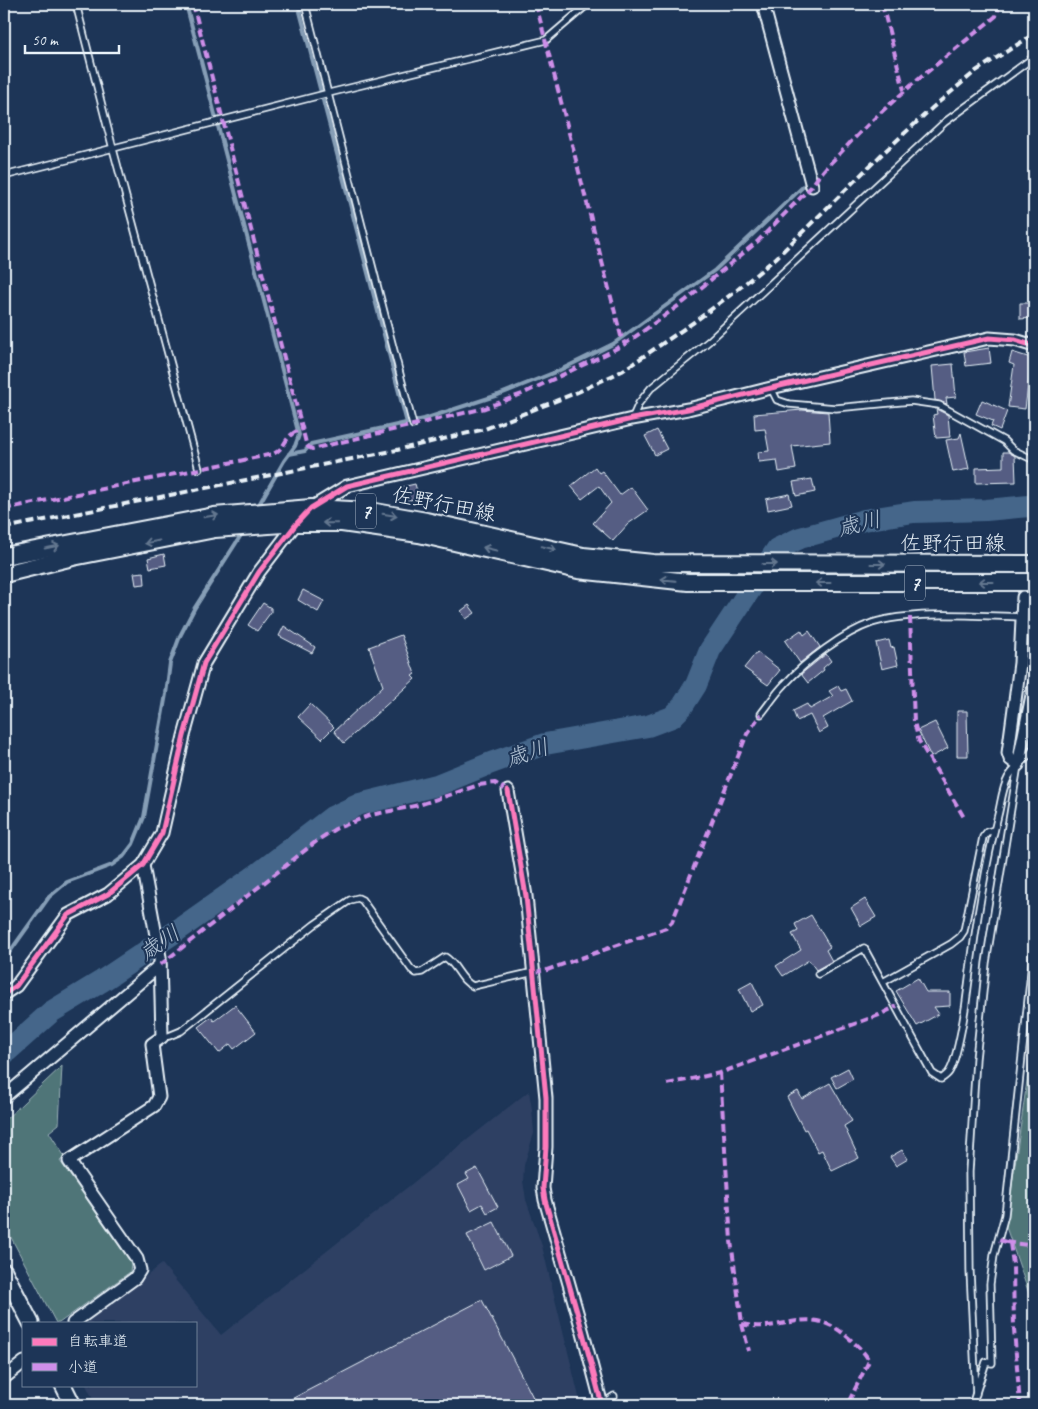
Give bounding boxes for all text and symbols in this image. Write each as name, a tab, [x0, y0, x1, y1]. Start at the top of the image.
scale bar	[25, 22, 119, 54]
text: 50 m	[32, 31, 59, 50]
street label: 佐野行田線	[390, 481, 498, 527]
road number: 7	[356, 494, 376, 528]
water label: 歳川	[835, 505, 884, 543]
one-way arrow	[382, 510, 398, 520]
one-way arrow	[203, 511, 219, 521]
one-way arrow	[323, 518, 339, 528]
street label: 佐野行田線	[901, 530, 1006, 556]
one-way arrow	[144, 537, 160, 547]
one-way arrow	[43, 541, 59, 551]
one-way arrow	[483, 544, 499, 553]
one-way arrow	[541, 544, 557, 553]
one-way arrow	[761, 559, 777, 569]
one-way arrow	[870, 559, 886, 569]
road number: 7	[905, 566, 925, 600]
one-way arrow	[660, 575, 676, 584]
one-way arrow	[978, 577, 994, 587]
one-way arrow	[815, 578, 832, 588]
water label: 歳川	[502, 733, 553, 773]
water label: 歳川	[133, 919, 186, 967]
legend	[22, 1322, 198, 1386]
text: 自転車道	[68, 1332, 128, 1351]
text: 小道	[68, 1358, 98, 1377]

